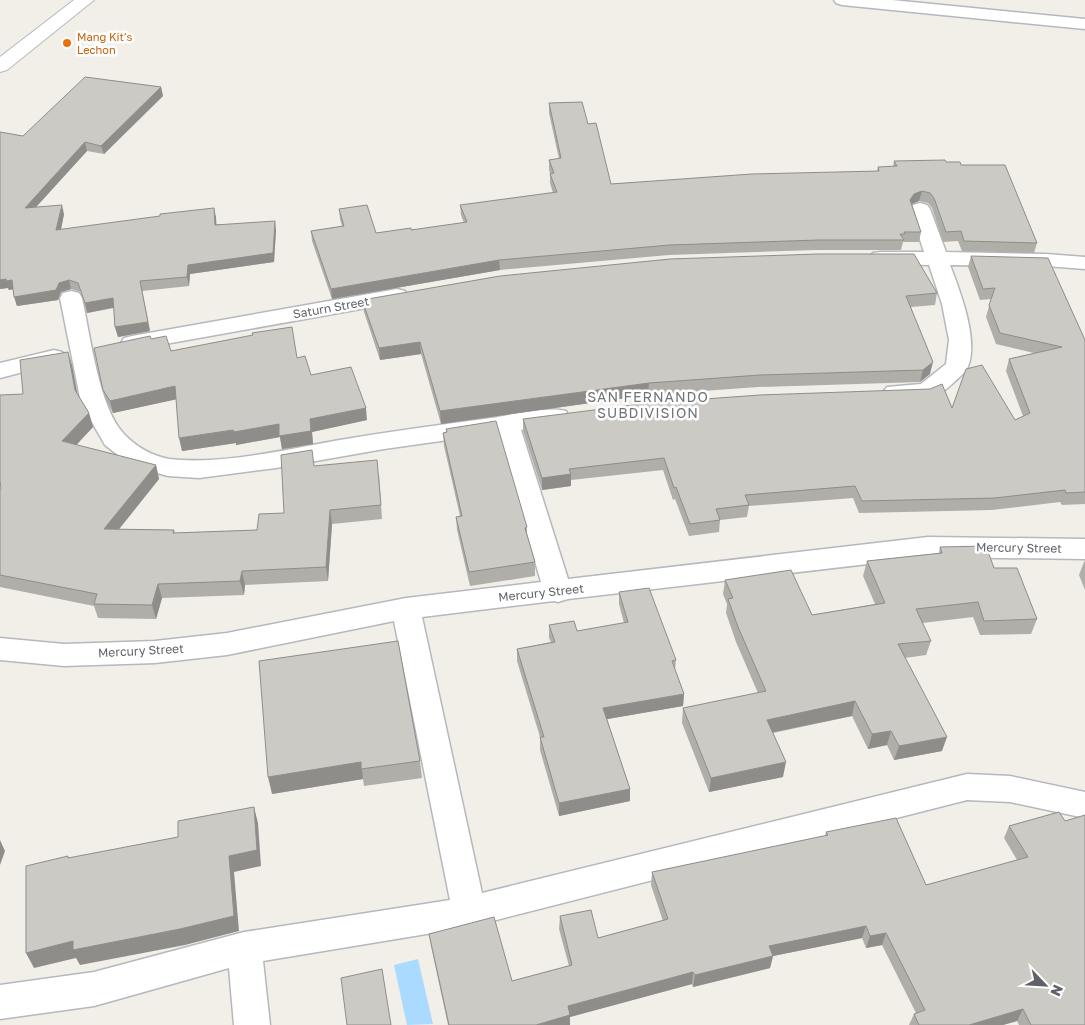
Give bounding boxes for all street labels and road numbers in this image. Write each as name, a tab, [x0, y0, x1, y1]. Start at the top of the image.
street label: Saturn Street	[292, 293, 370, 322]
street label: Mercury Street	[976, 539, 1062, 556]
street label: Mercury Street	[497, 581, 585, 604]
street label: Mercury Street	[98, 641, 184, 660]

